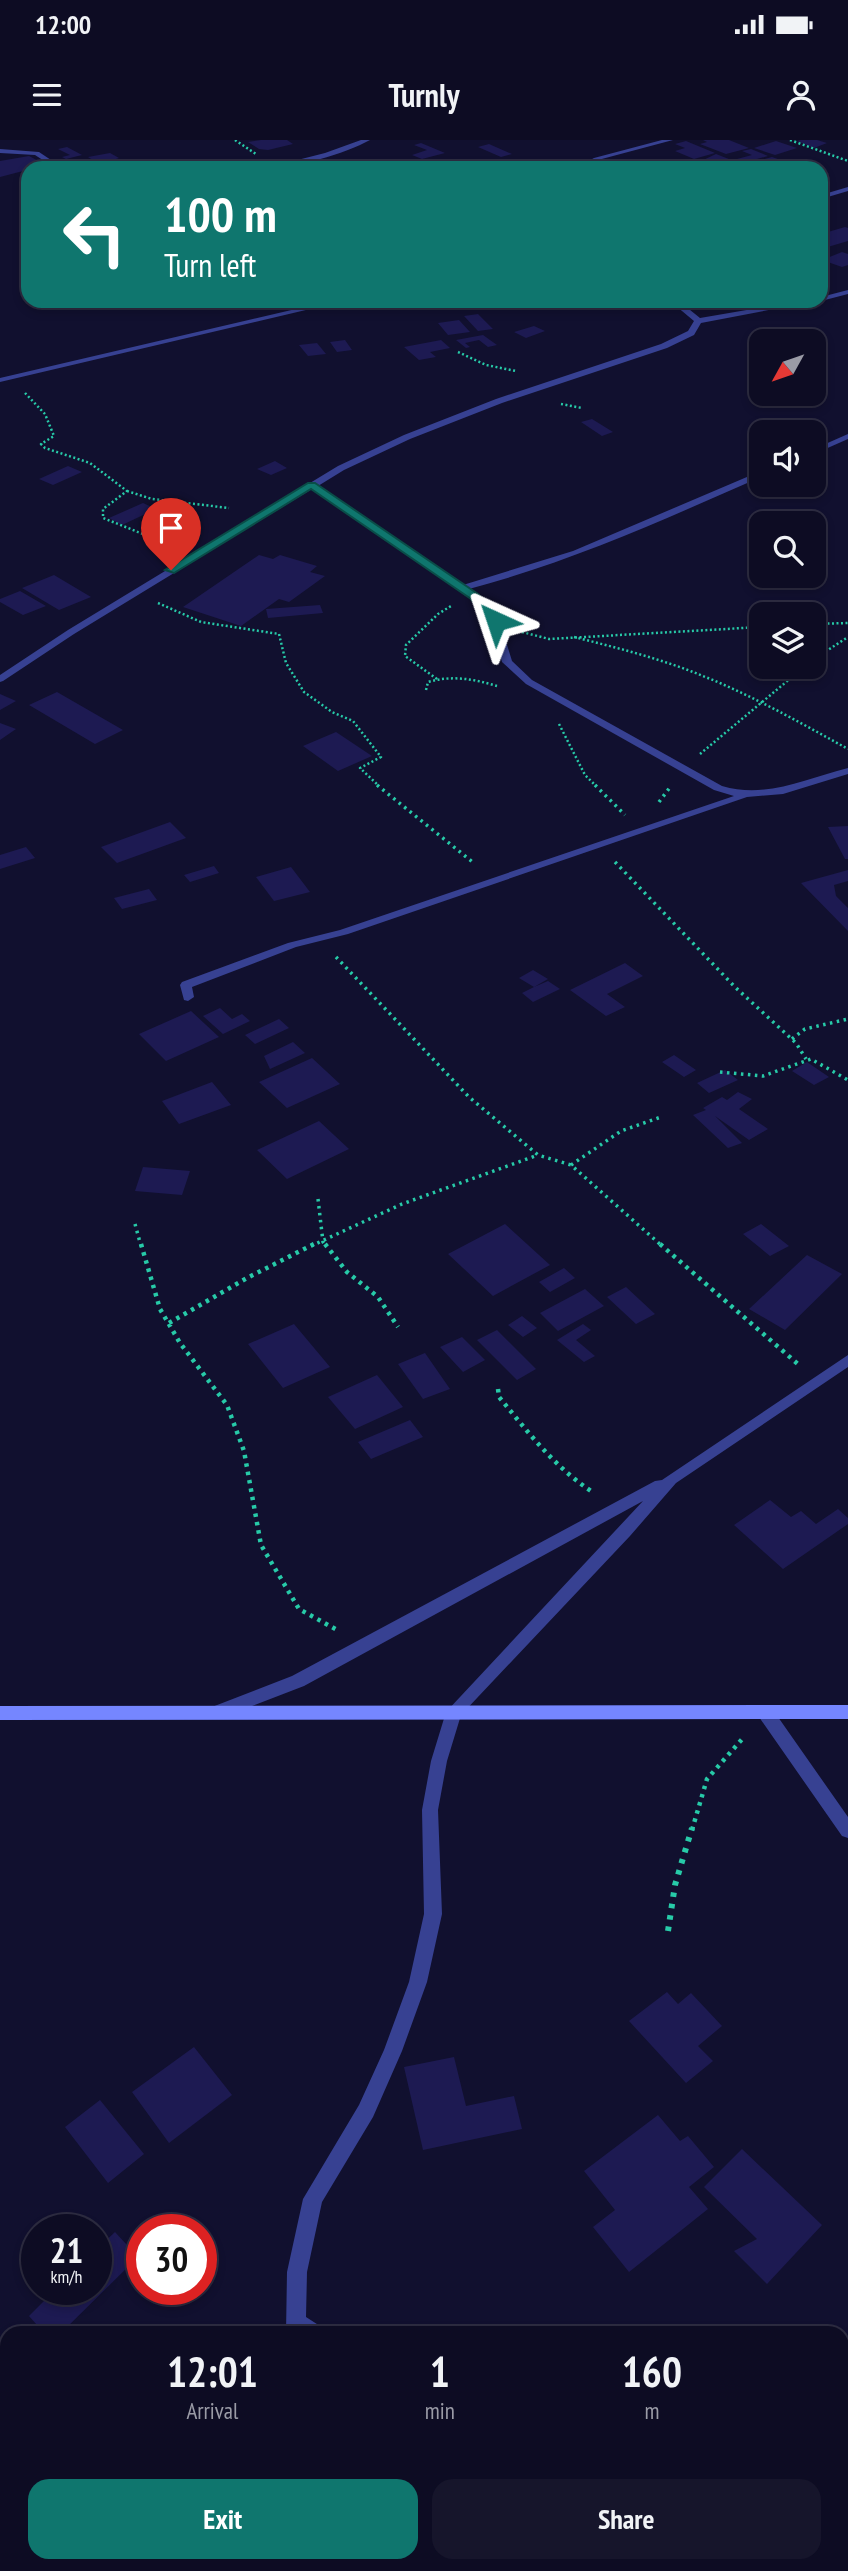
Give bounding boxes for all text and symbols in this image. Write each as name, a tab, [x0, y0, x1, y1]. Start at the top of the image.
text: 12:00	[35, 8, 91, 41]
text: Turnly	[388, 74, 460, 116]
icon: menu	[28, 76, 66, 114]
icon: person	[782, 76, 820, 114]
text: 100 m	[164, 182, 277, 246]
icon: left	[49, 189, 140, 280]
text: Turn left	[164, 244, 256, 286]
north arrow	[749, 329, 826, 406]
map controls	[749, 329, 826, 679]
button: sound	[749, 420, 826, 497]
pin	[141, 498, 201, 570]
icon: arrive	[152, 509, 190, 547]
button: search	[749, 511, 826, 588]
position arrow	[459, 584, 533, 658]
button: layers	[749, 602, 826, 679]
speed limit sign: 30	[126, 2214, 217, 2305]
text: 21	[50, 2227, 83, 2273]
text: km/h	[51, 2265, 82, 2288]
text: 12:01	[167, 2344, 258, 2399]
text: 1	[430, 2344, 450, 2399]
text: 160	[622, 2344, 682, 2399]
text: Arrival	[186, 2396, 238, 2425]
text: min	[425, 2396, 455, 2425]
text: m	[644, 2396, 659, 2425]
button: Exit	[28, 2479, 418, 2559]
button: Share	[432, 2479, 821, 2559]

